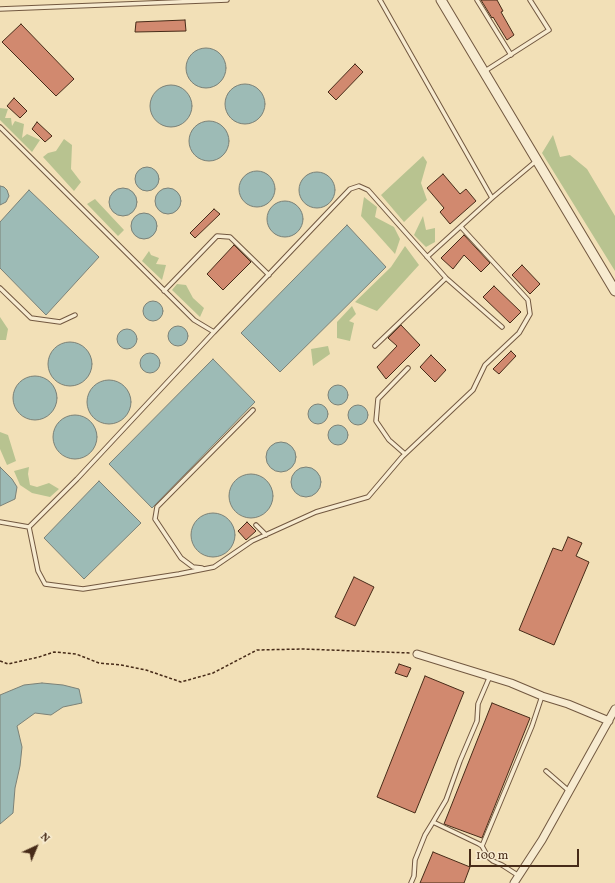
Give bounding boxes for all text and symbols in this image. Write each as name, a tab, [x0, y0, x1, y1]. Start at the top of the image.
north arrow	[16, 827, 56, 867]
text: N	[37, 830, 53, 846]
scale bar	[471, 841, 581, 867]
text: 100 m	[476, 848, 508, 864]

